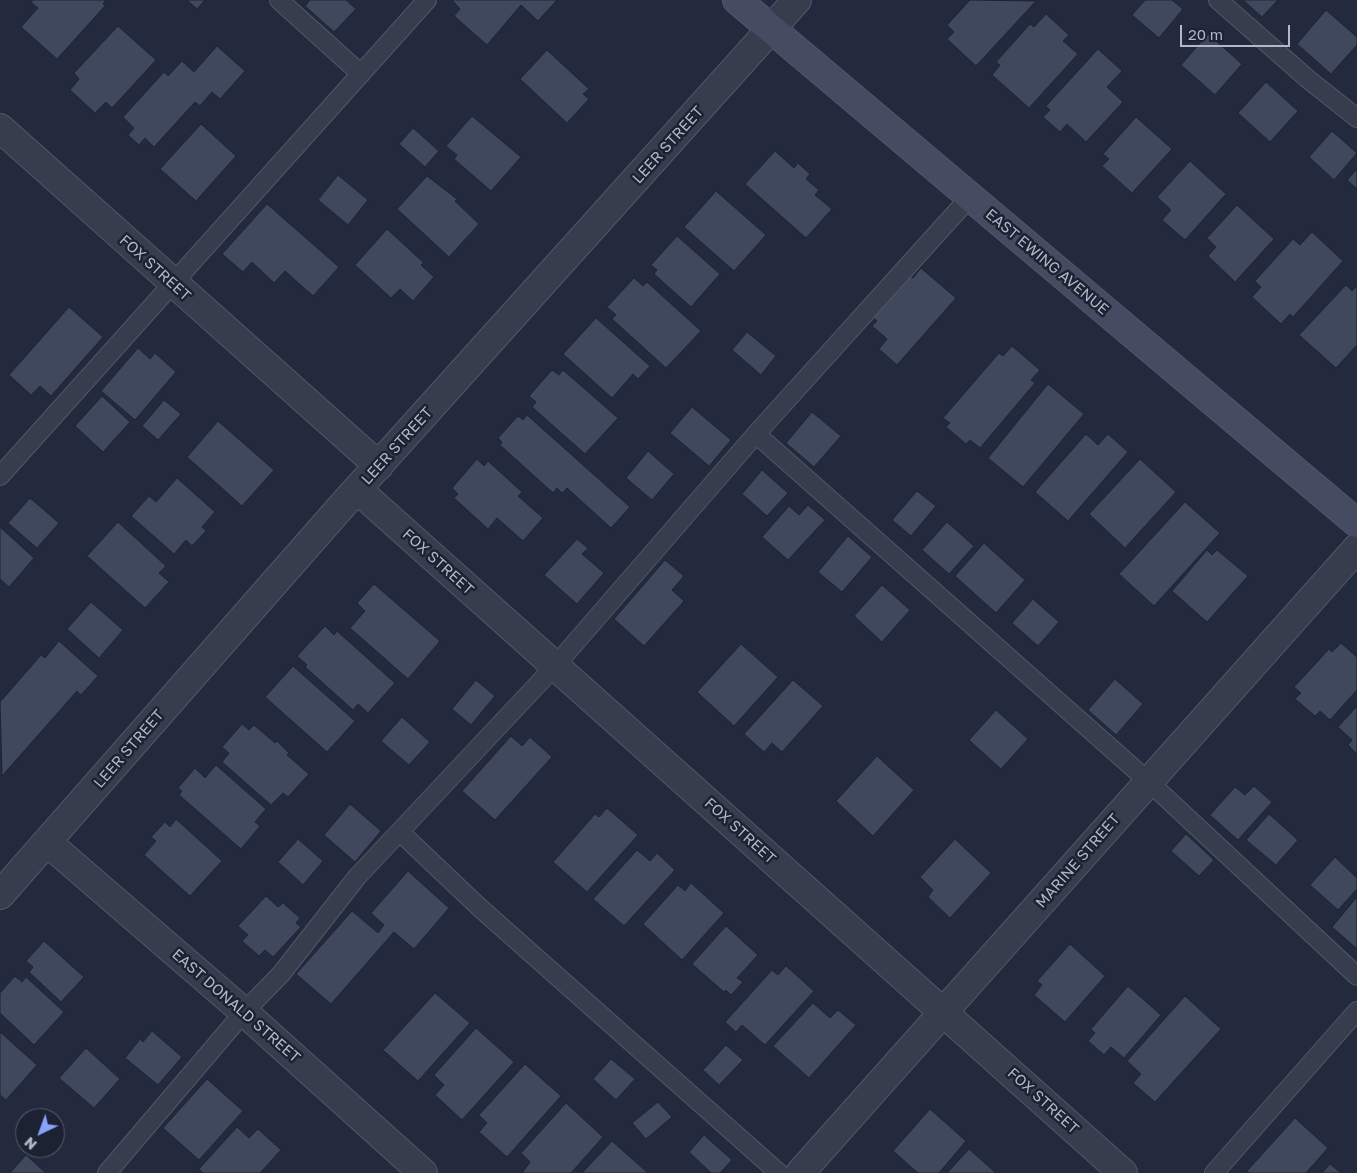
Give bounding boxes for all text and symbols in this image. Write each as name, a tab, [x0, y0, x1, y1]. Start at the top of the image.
scale bar	[1182, 15, 1292, 47]
text: 20 m	[1188, 25, 1223, 43]
street label: LEER STREET	[629, 103, 707, 187]
street label: EAST EWING AVENUE	[982, 205, 1112, 319]
street label: FOX STREET	[116, 231, 194, 305]
street label: LEER STREET	[358, 404, 436, 488]
street label: FOX STREET	[399, 525, 477, 599]
street label: LEER STREET	[90, 706, 168, 792]
street label: FOX STREET	[701, 794, 779, 868]
street label: MARINE STREET	[1032, 810, 1124, 912]
street label: EAST DONALD STREET	[168, 945, 304, 1067]
street label: FOX STREET	[1004, 1064, 1082, 1138]
north arrow	[15, 1108, 65, 1158]
text: N	[21, 1134, 40, 1154]

